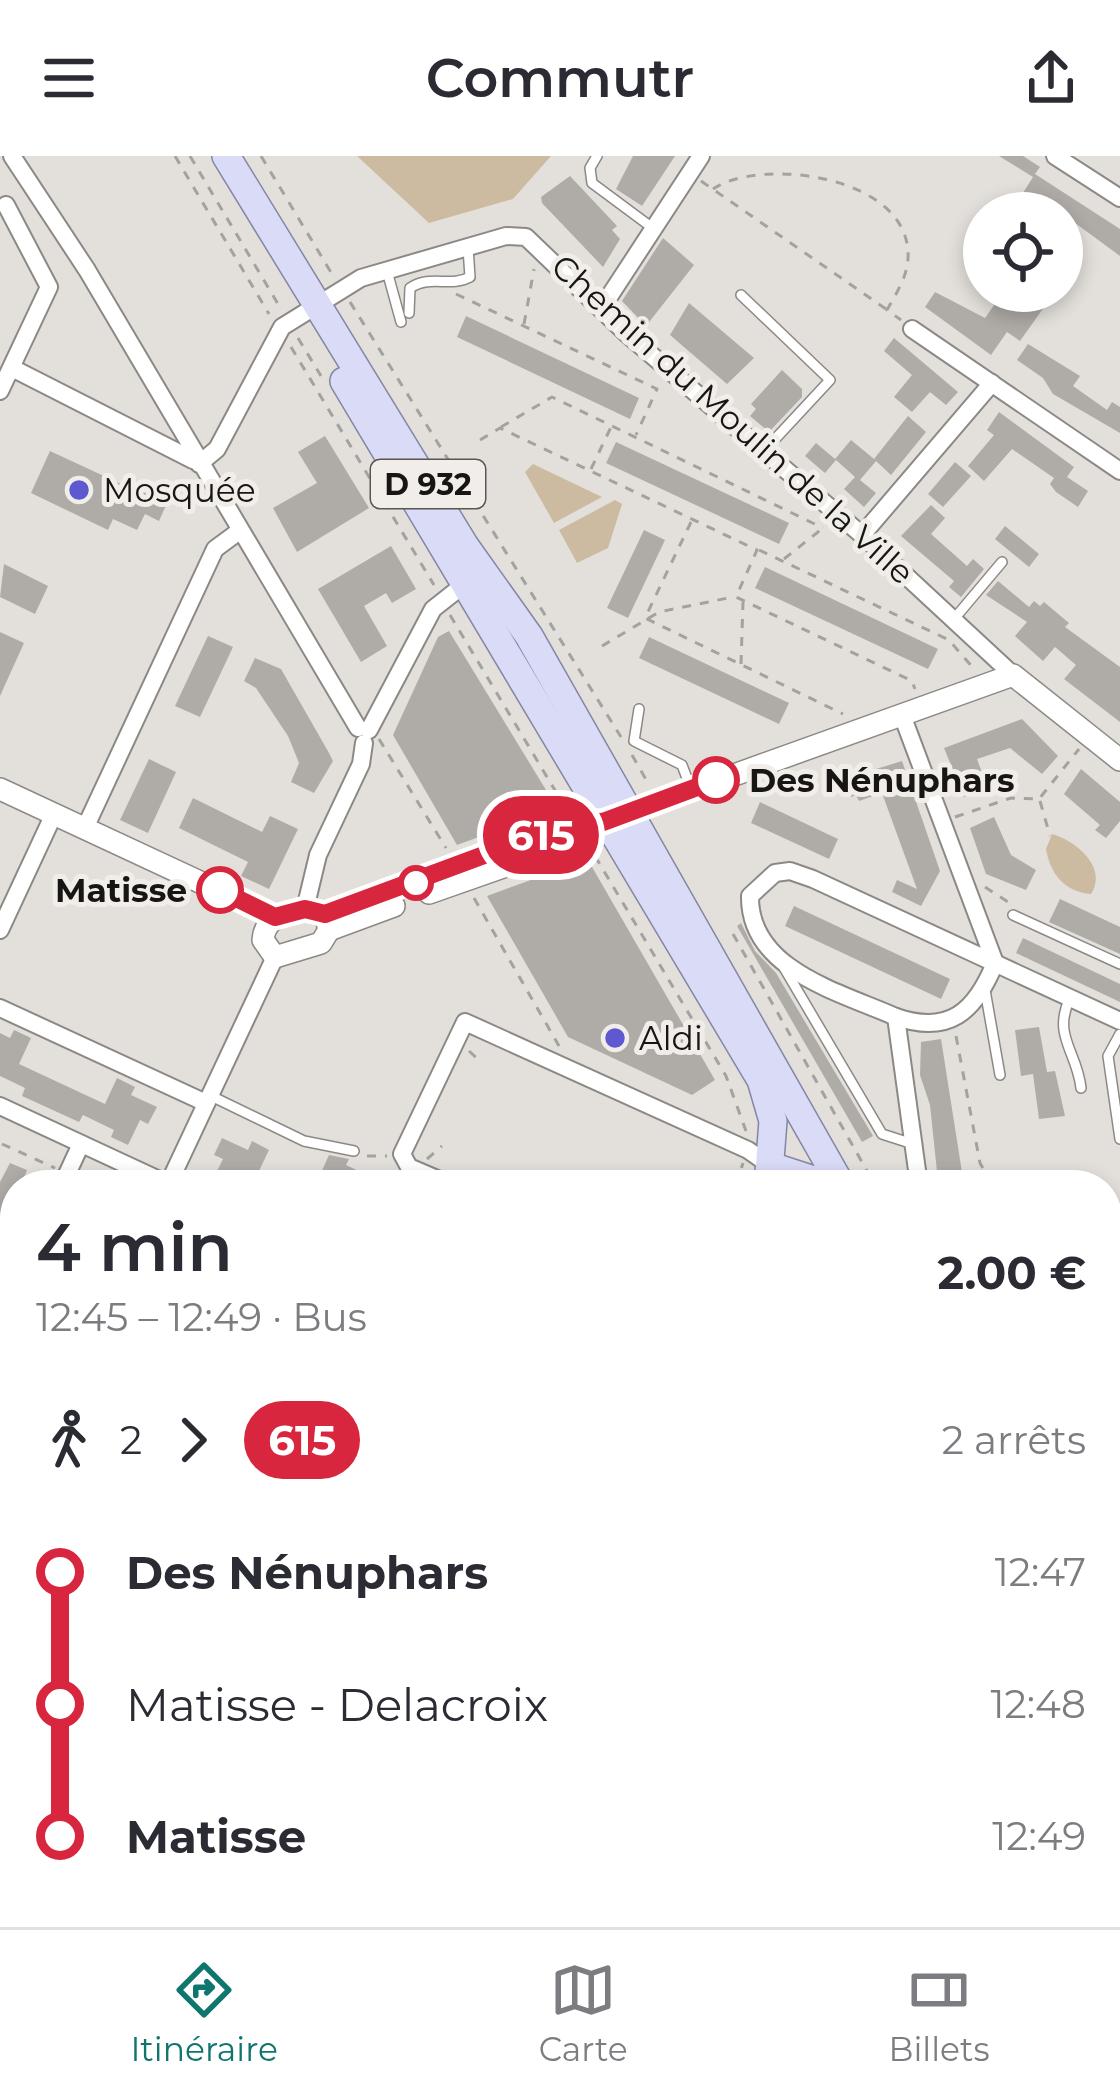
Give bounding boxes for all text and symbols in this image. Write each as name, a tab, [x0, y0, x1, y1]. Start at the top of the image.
icon: menu	[36, 45, 102, 111]
text: Commutr	[426, 45, 694, 111]
icon: share	[1018, 45, 1084, 111]
map controls	[963, 192, 1083, 312]
button: locate	[963, 192, 1083, 312]
street label: Chemin du Moulin de la Ville	[544, 246, 922, 592]
road number: D 932	[371, 460, 485, 508]
place label: Mosquée	[103, 470, 256, 510]
marker: Mosquée	[66, 477, 92, 503]
marker: Des Nénuphars	[694, 758, 738, 802]
place label: Des Nénuphars	[749, 760, 1015, 800]
line badge: 615	[472, 796, 610, 874]
text: 615	[507, 809, 575, 861]
unlabelled marker	[400, 867, 432, 899]
marker: Matisse	[198, 868, 242, 912]
place label: Matisse	[55, 870, 187, 910]
place label: Aldi	[639, 1018, 703, 1058]
marker: Aldi	[602, 1025, 628, 1051]
text: 4 min	[36, 1207, 233, 1288]
text: 2.00 €	[937, 1245, 1086, 1300]
text: 12:45 – 12:49 · Bus	[36, 1293, 367, 1341]
icon: walk	[36, 1407, 102, 1473]
icon: forward	[160, 1407, 226, 1473]
text: 615	[268, 1414, 336, 1466]
text: 2	[120, 1416, 142, 1464]
text: 2 arrêts	[942, 1416, 1086, 1464]
text: Des Nénuphars	[126, 1545, 488, 1600]
text: 12:47	[995, 1548, 1086, 1596]
text: Matisse - Delacroix	[126, 1677, 548, 1732]
text: 12:48	[990, 1680, 1086, 1728]
text: Matisse	[126, 1809, 306, 1864]
text: 12:49	[992, 1812, 1086, 1860]
tab: Itinéraire	[130, 1957, 278, 2069]
tab: Carte	[539, 1957, 628, 2069]
tab: Billets	[889, 1957, 990, 2069]

